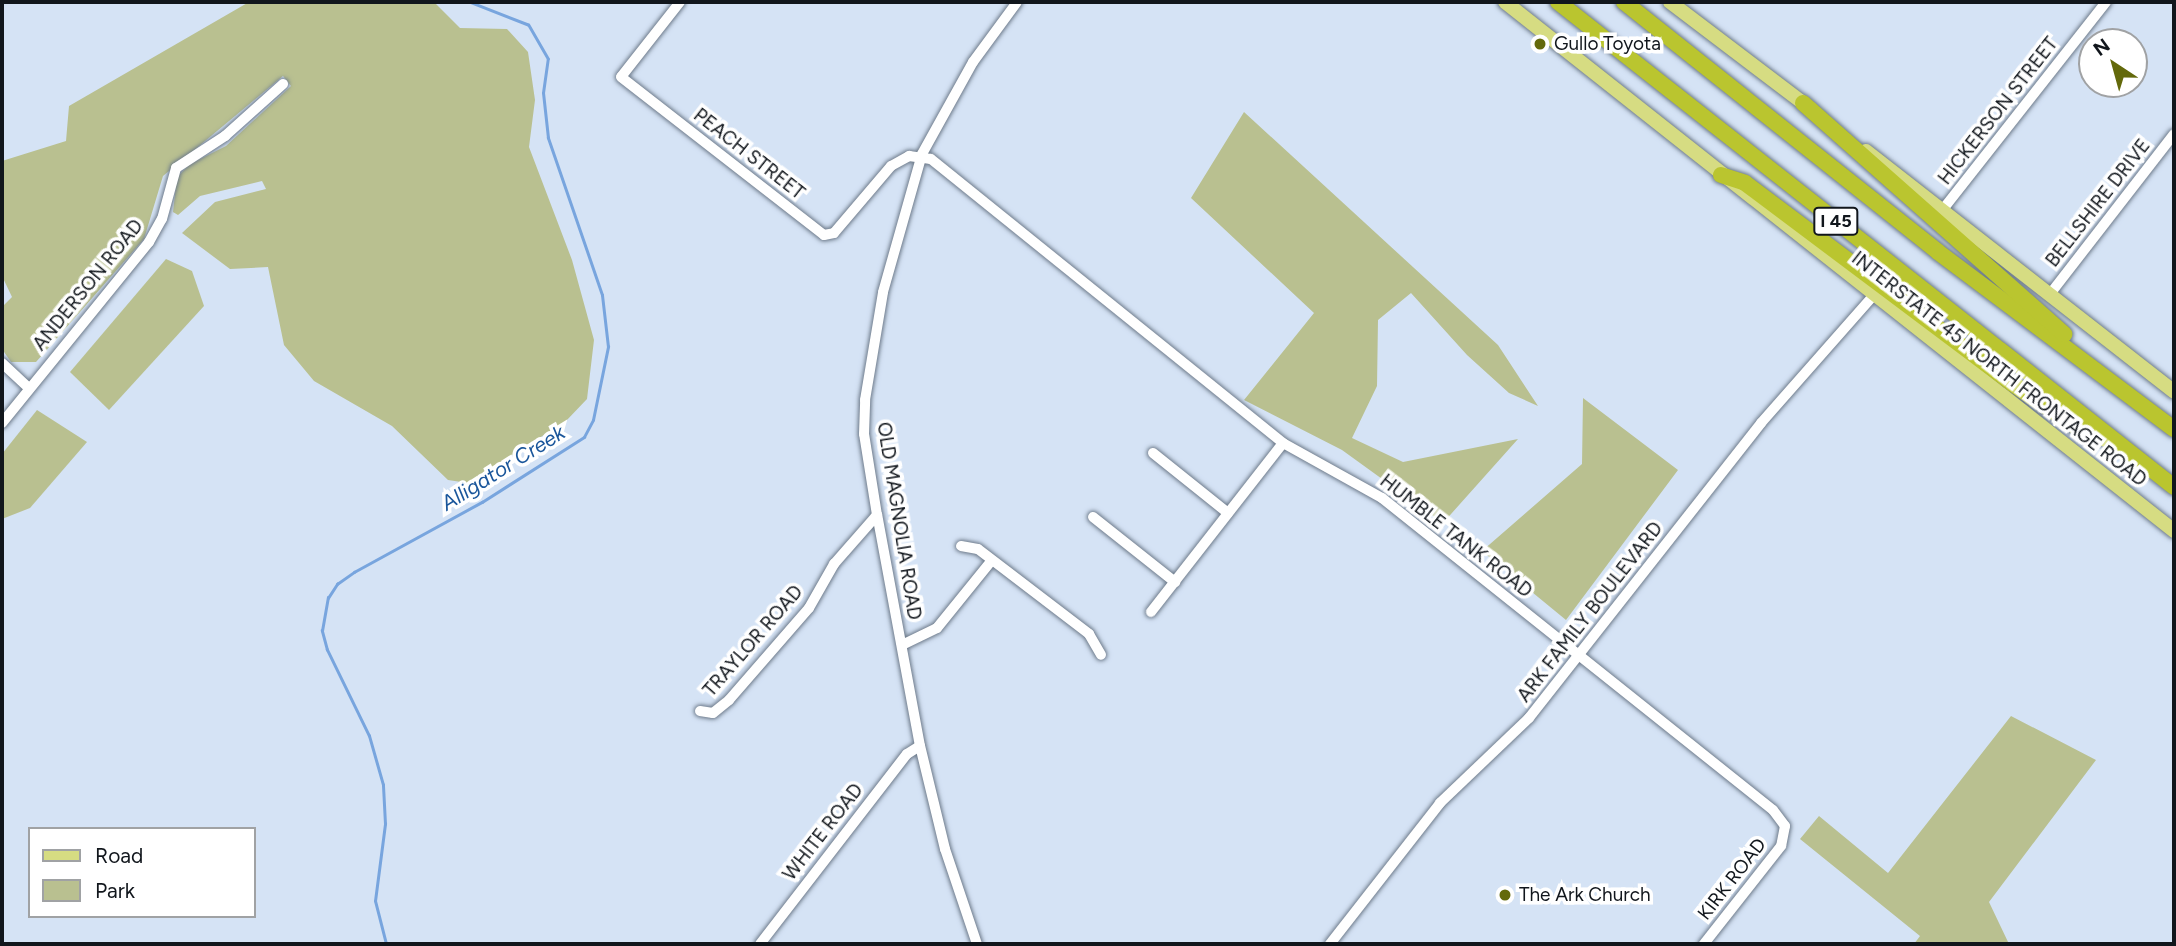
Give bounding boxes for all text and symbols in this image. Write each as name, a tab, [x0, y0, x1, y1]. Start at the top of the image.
north arrow	[2078, 28, 2148, 98]
place label: Gullo Toyota	[1554, 33, 1661, 55]
street label: HICKERSON STREET	[1933, 33, 2063, 189]
text: N	[2089, 34, 2114, 61]
marker: Gullo Toyota	[1532, 36, 1548, 52]
street label: PEACH STREET	[689, 104, 809, 204]
street label: BELLSHIRE DRIVE	[2041, 134, 2155, 272]
road number: I 45	[1813, 206, 1859, 236]
street label: ANDERSON ROAD	[28, 215, 148, 355]
street label: INTERSTATE 45 NORTH FRONTAGE ROAD	[1847, 247, 2151, 491]
water label: Alligator Creek	[436, 420, 570, 516]
street label: OLD MAGNOLIA ROAD	[872, 420, 926, 622]
street label: HUMBLE TANK ROAD	[1375, 470, 1537, 602]
street label: ARK FAMILY BOULEVARD	[1513, 517, 1667, 707]
street label: TRAYLOR ROAD	[698, 581, 808, 701]
street label: WHITE ROAD	[778, 779, 868, 885]
legend	[28, 827, 256, 918]
street label: KIRK ROAD	[1693, 834, 1771, 924]
text: Road	[95, 843, 143, 868]
text: Park	[95, 878, 135, 903]
place label: The Ark Church	[1519, 884, 1651, 906]
marker: The Ark Church	[1497, 887, 1513, 903]

